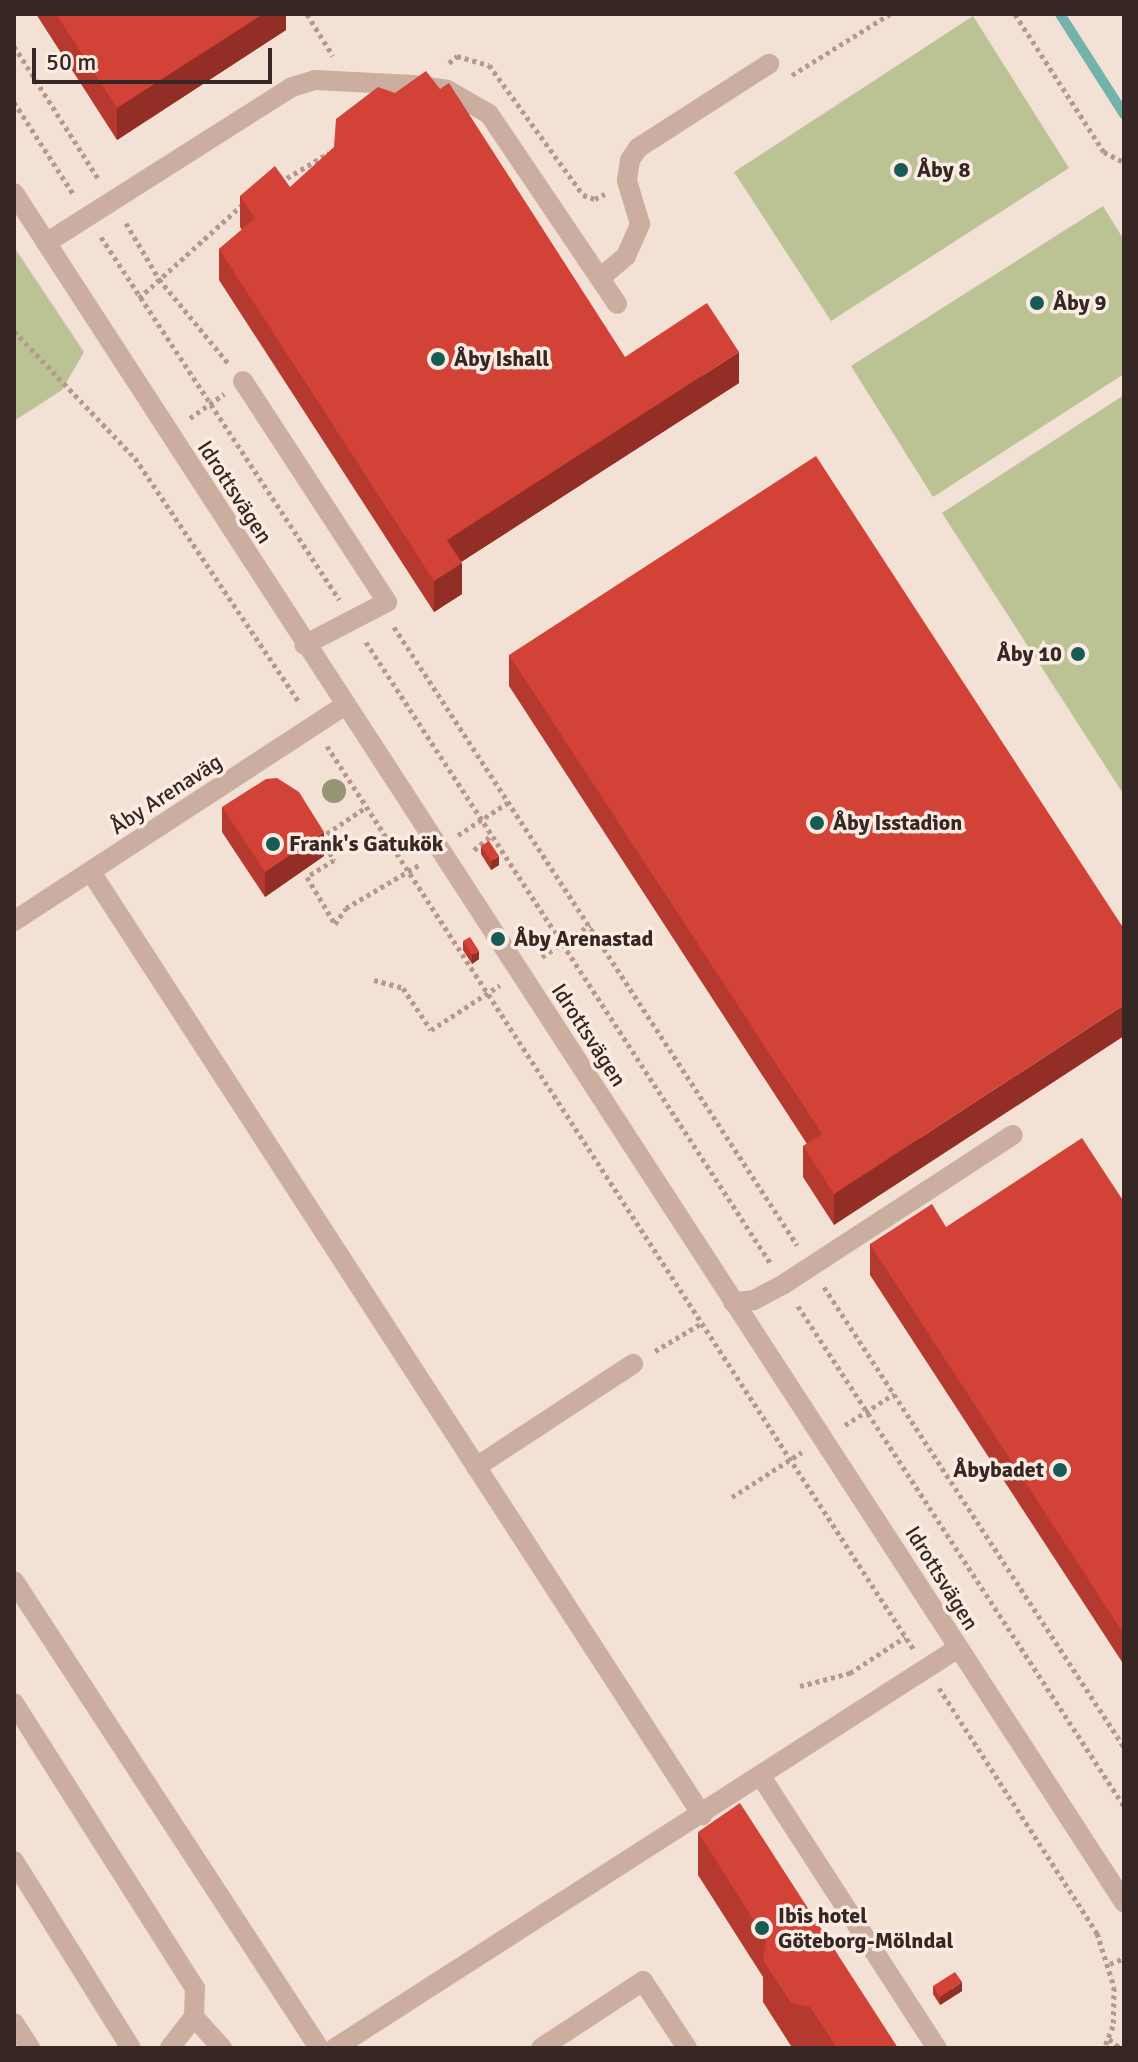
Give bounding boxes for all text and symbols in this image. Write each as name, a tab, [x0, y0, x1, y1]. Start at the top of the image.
scale bar	[36, 32, 276, 82]
text: 50 m	[46, 47, 96, 77]
place label: Åby 8	[917, 157, 970, 183]
marker: Åby 8	[892, 161, 910, 179]
place label: Åby 9	[1053, 290, 1106, 316]
marker: Åby 9	[1028, 294, 1046, 312]
place label: Åby Ishall	[454, 346, 549, 372]
marker: Åby Ishall	[429, 350, 447, 368]
street label: Idrottsvägen	[192, 435, 278, 549]
place label: Åby 10	[997, 641, 1062, 667]
marker: Åby 10	[1069, 645, 1087, 663]
street label: Åby Arenaväg	[105, 748, 227, 840]
place label: Åby Isstadion	[833, 810, 962, 836]
marker: Åby Isstadion	[808, 814, 826, 832]
place label: Frank's Gatukök	[289, 831, 443, 857]
marker: Frank's Gatukök	[264, 835, 282, 853]
place label: Åby Arenastad	[514, 926, 653, 952]
marker: Åby Arenastad	[489, 930, 507, 948]
street label: Idrottsvägen	[546, 978, 632, 1092]
place label: Åbybadet	[953, 1457, 1044, 1483]
marker: Åbybadet	[1051, 1461, 1069, 1479]
street label: Idrottsvägen	[900, 1521, 984, 1635]
place label: Ibis hotel Göteborg-Mölndal	[778, 1902, 953, 1954]
marker: Ibis hotel Göteborg-Mölndal	[753, 1919, 771, 1937]

